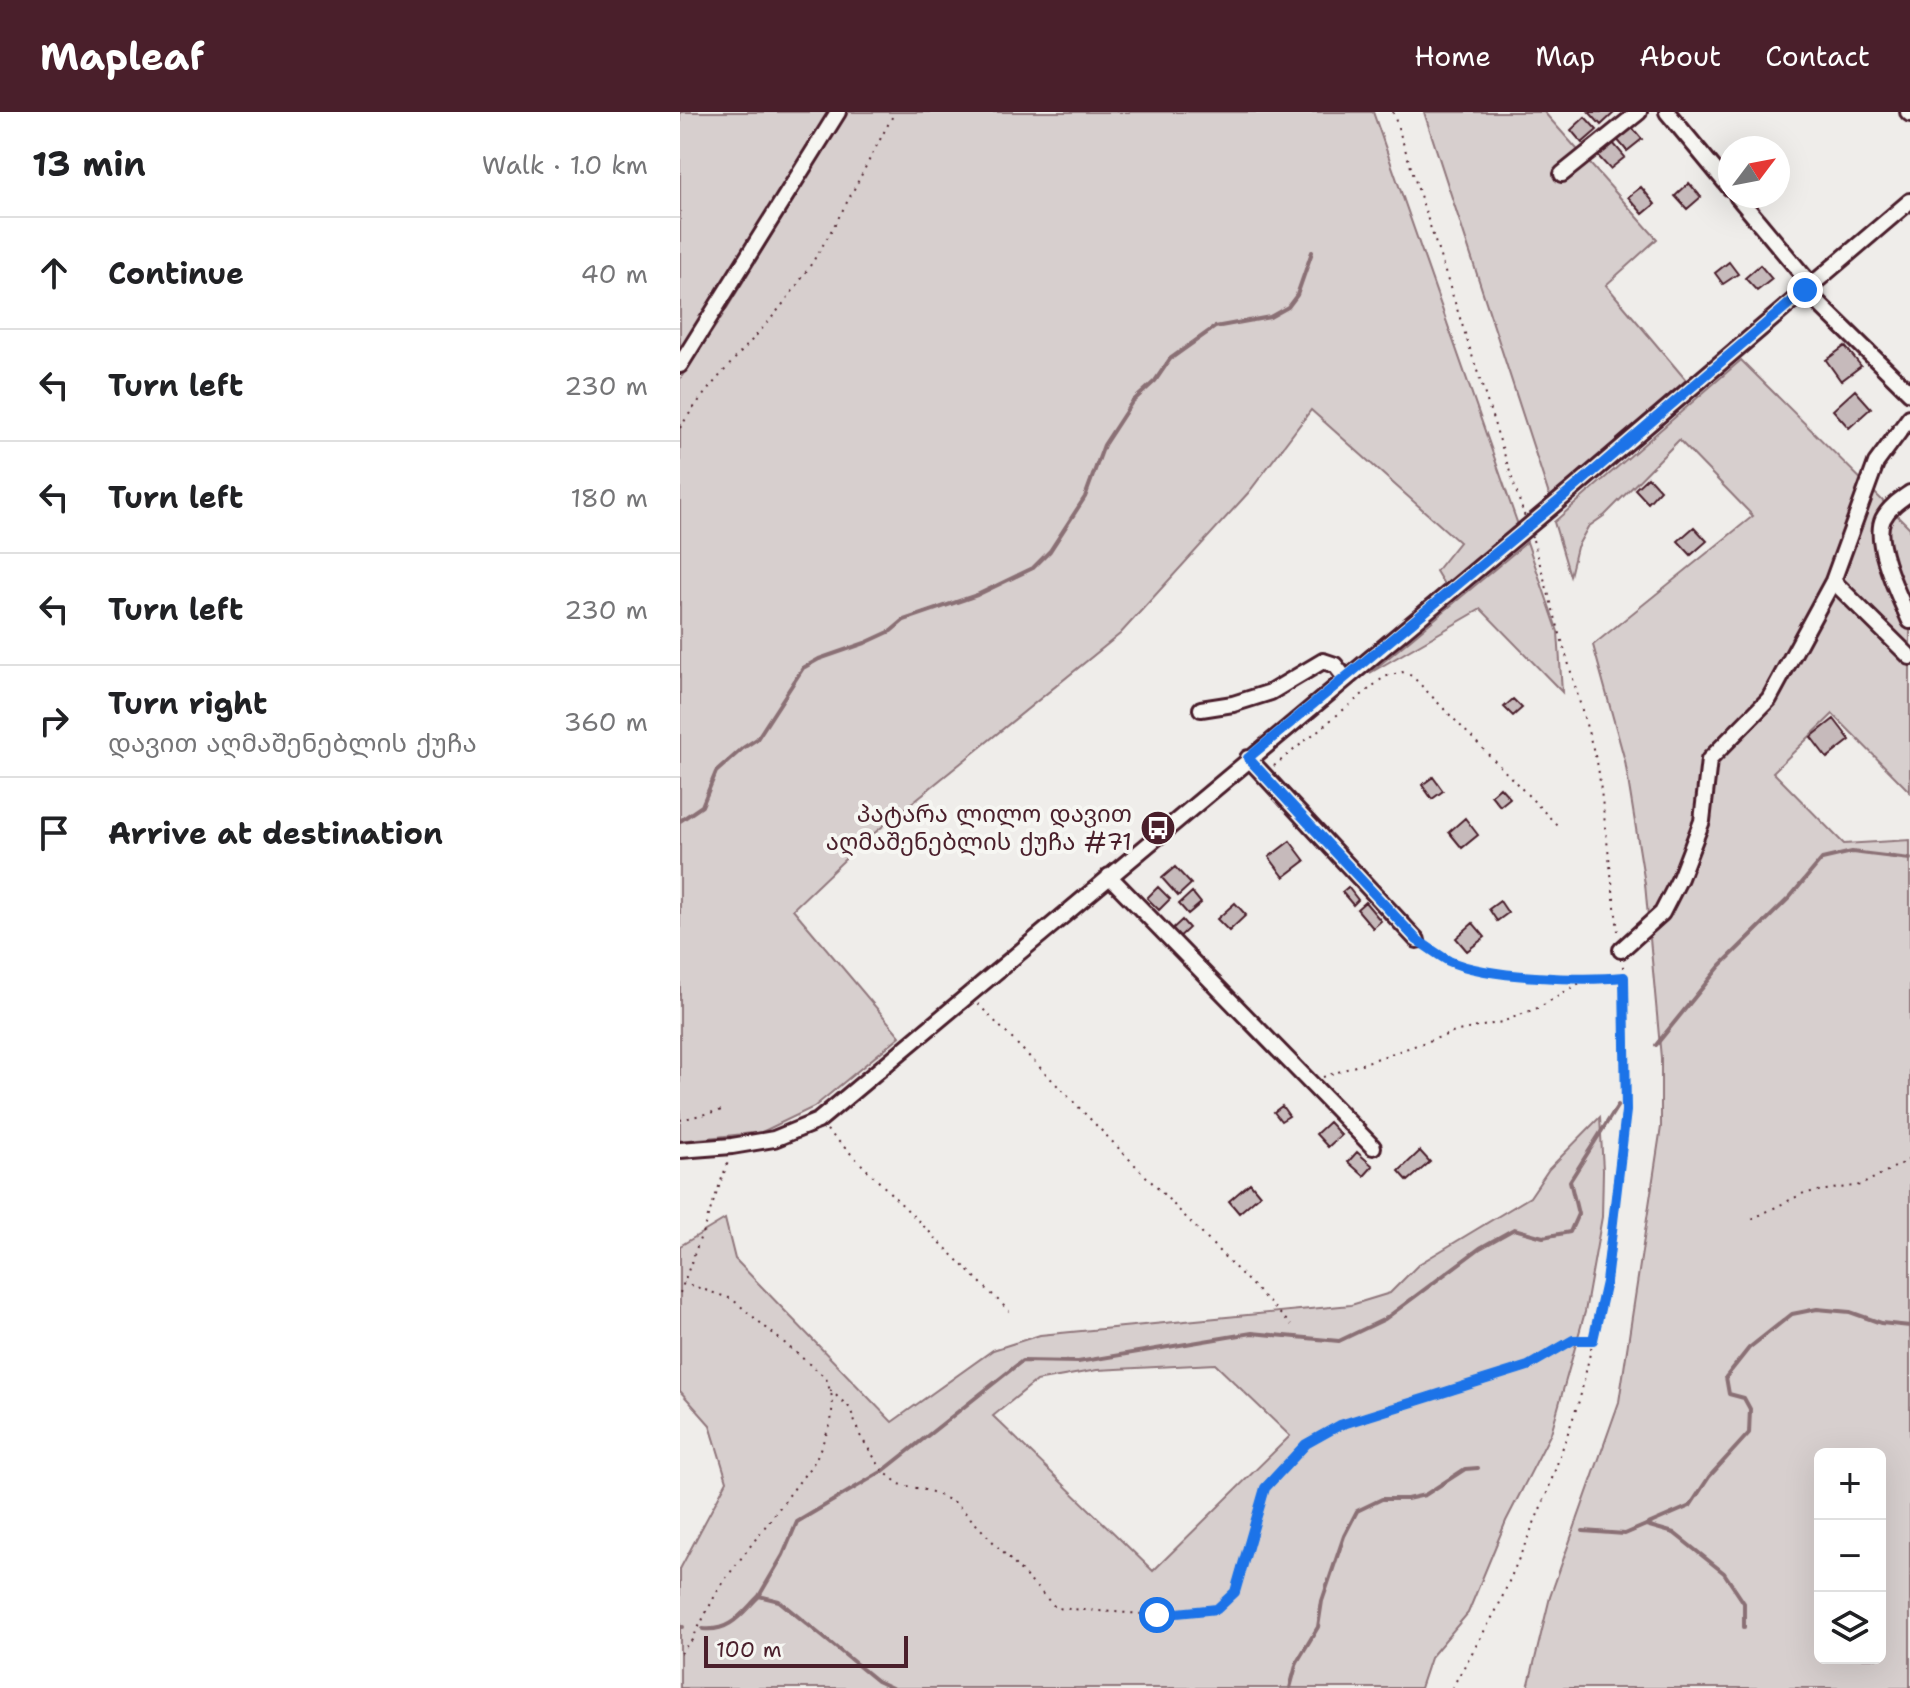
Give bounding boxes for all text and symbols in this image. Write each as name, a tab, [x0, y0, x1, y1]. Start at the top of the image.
text: Mapleaf	[40, 31, 205, 82]
text: Home	[1414, 37, 1491, 75]
text: Map	[1535, 37, 1595, 75]
text: About	[1639, 37, 1721, 75]
text: Contact	[1765, 37, 1870, 75]
north arrow	[1718, 136, 1790, 208]
text: 13 min	[32, 141, 146, 187]
text: Walk · 1.0 km	[482, 147, 648, 182]
icon: ahead	[32, 251, 76, 295]
text: Continue	[108, 253, 244, 294]
text: 40 m	[581, 256, 648, 291]
route end	[1787, 272, 1823, 308]
icon: left	[32, 363, 76, 407]
text: Turn left	[108, 365, 243, 406]
text: 230 m	[564, 368, 648, 403]
icon: left	[32, 475, 76, 519]
text: Turn left	[108, 477, 243, 518]
text: 180 m	[570, 480, 648, 515]
icon: left	[32, 587, 76, 631]
text: Turn left	[108, 589, 243, 630]
text: 230 m	[564, 592, 648, 627]
text: Turn right	[108, 683, 267, 724]
icon: right	[32, 699, 76, 743]
text: 360 m	[563, 704, 648, 739]
text: დავით აღმაშენებლის ქუჩა	[108, 725, 477, 760]
place label: პატარა ლილო დავით აღმაშენებლის ქუჩა #71	[826, 798, 1132, 858]
bus stop icon: პატარა ლილო დავით აღმაშენებლის ქუჩა #71	[1139, 809, 1177, 847]
icon: arrive	[32, 811, 76, 855]
text: Arrive at destination	[108, 813, 443, 854]
map controls	[1814, 1448, 1886, 1664]
button: +	[1814, 1448, 1886, 1520]
button: −	[1814, 1520, 1886, 1592]
button: layers	[1814, 1592, 1886, 1664]
route start	[1139, 1597, 1175, 1633]
scale bar	[704, 1632, 908, 1668]
text: 100 m	[716, 1635, 782, 1664]

